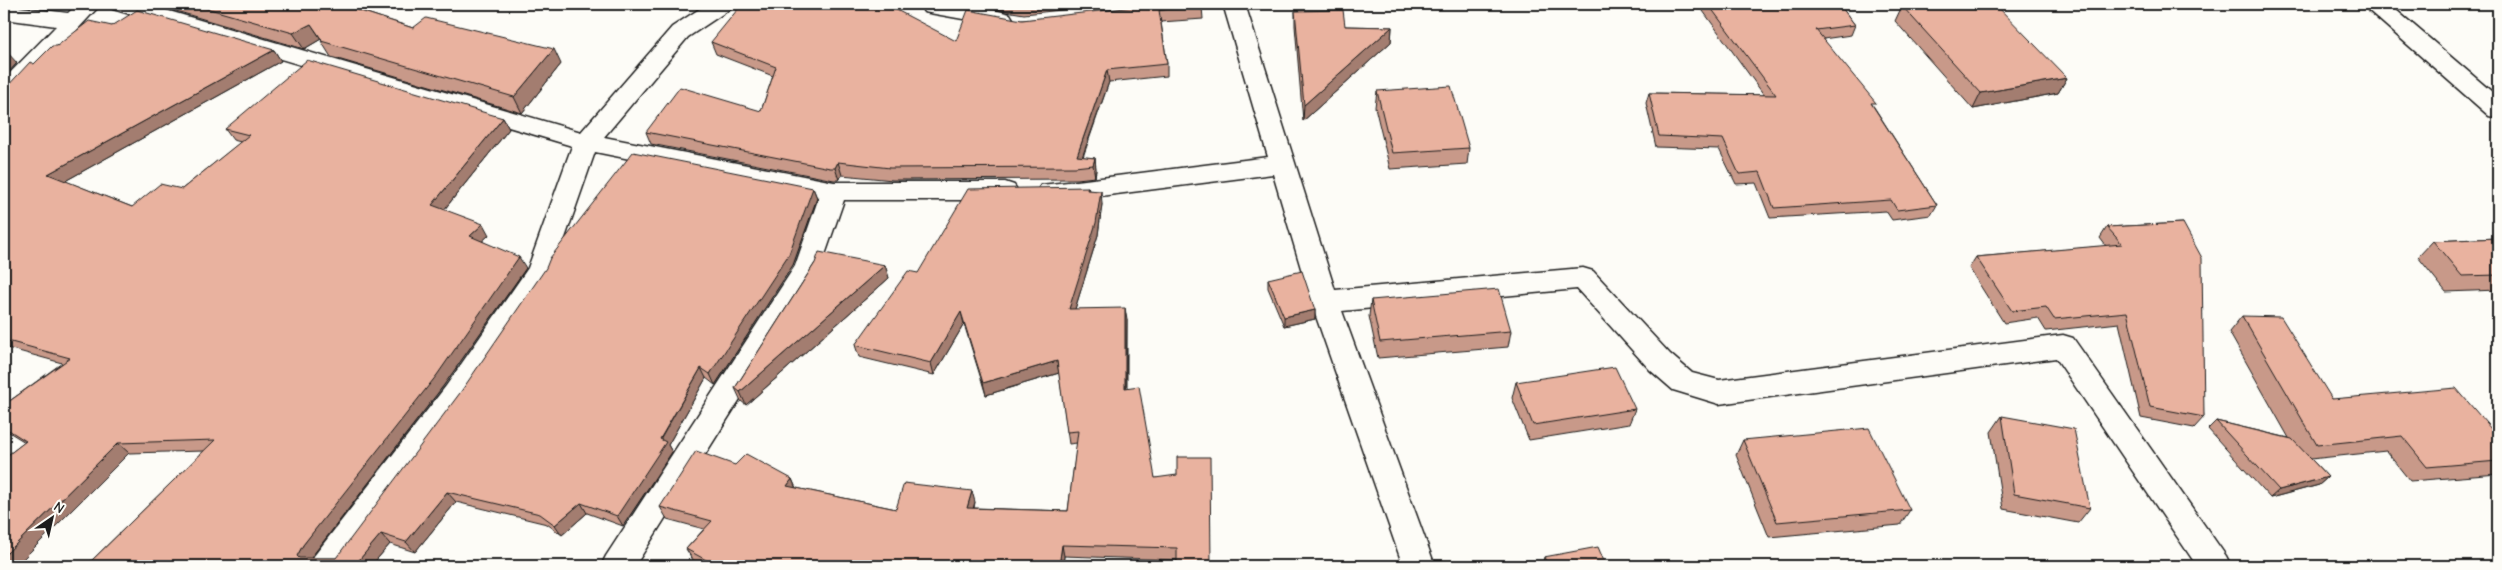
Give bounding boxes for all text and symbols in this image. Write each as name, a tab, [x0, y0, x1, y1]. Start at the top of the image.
north arrow	[28, 492, 78, 542]
text: N	[50, 498, 68, 517]

